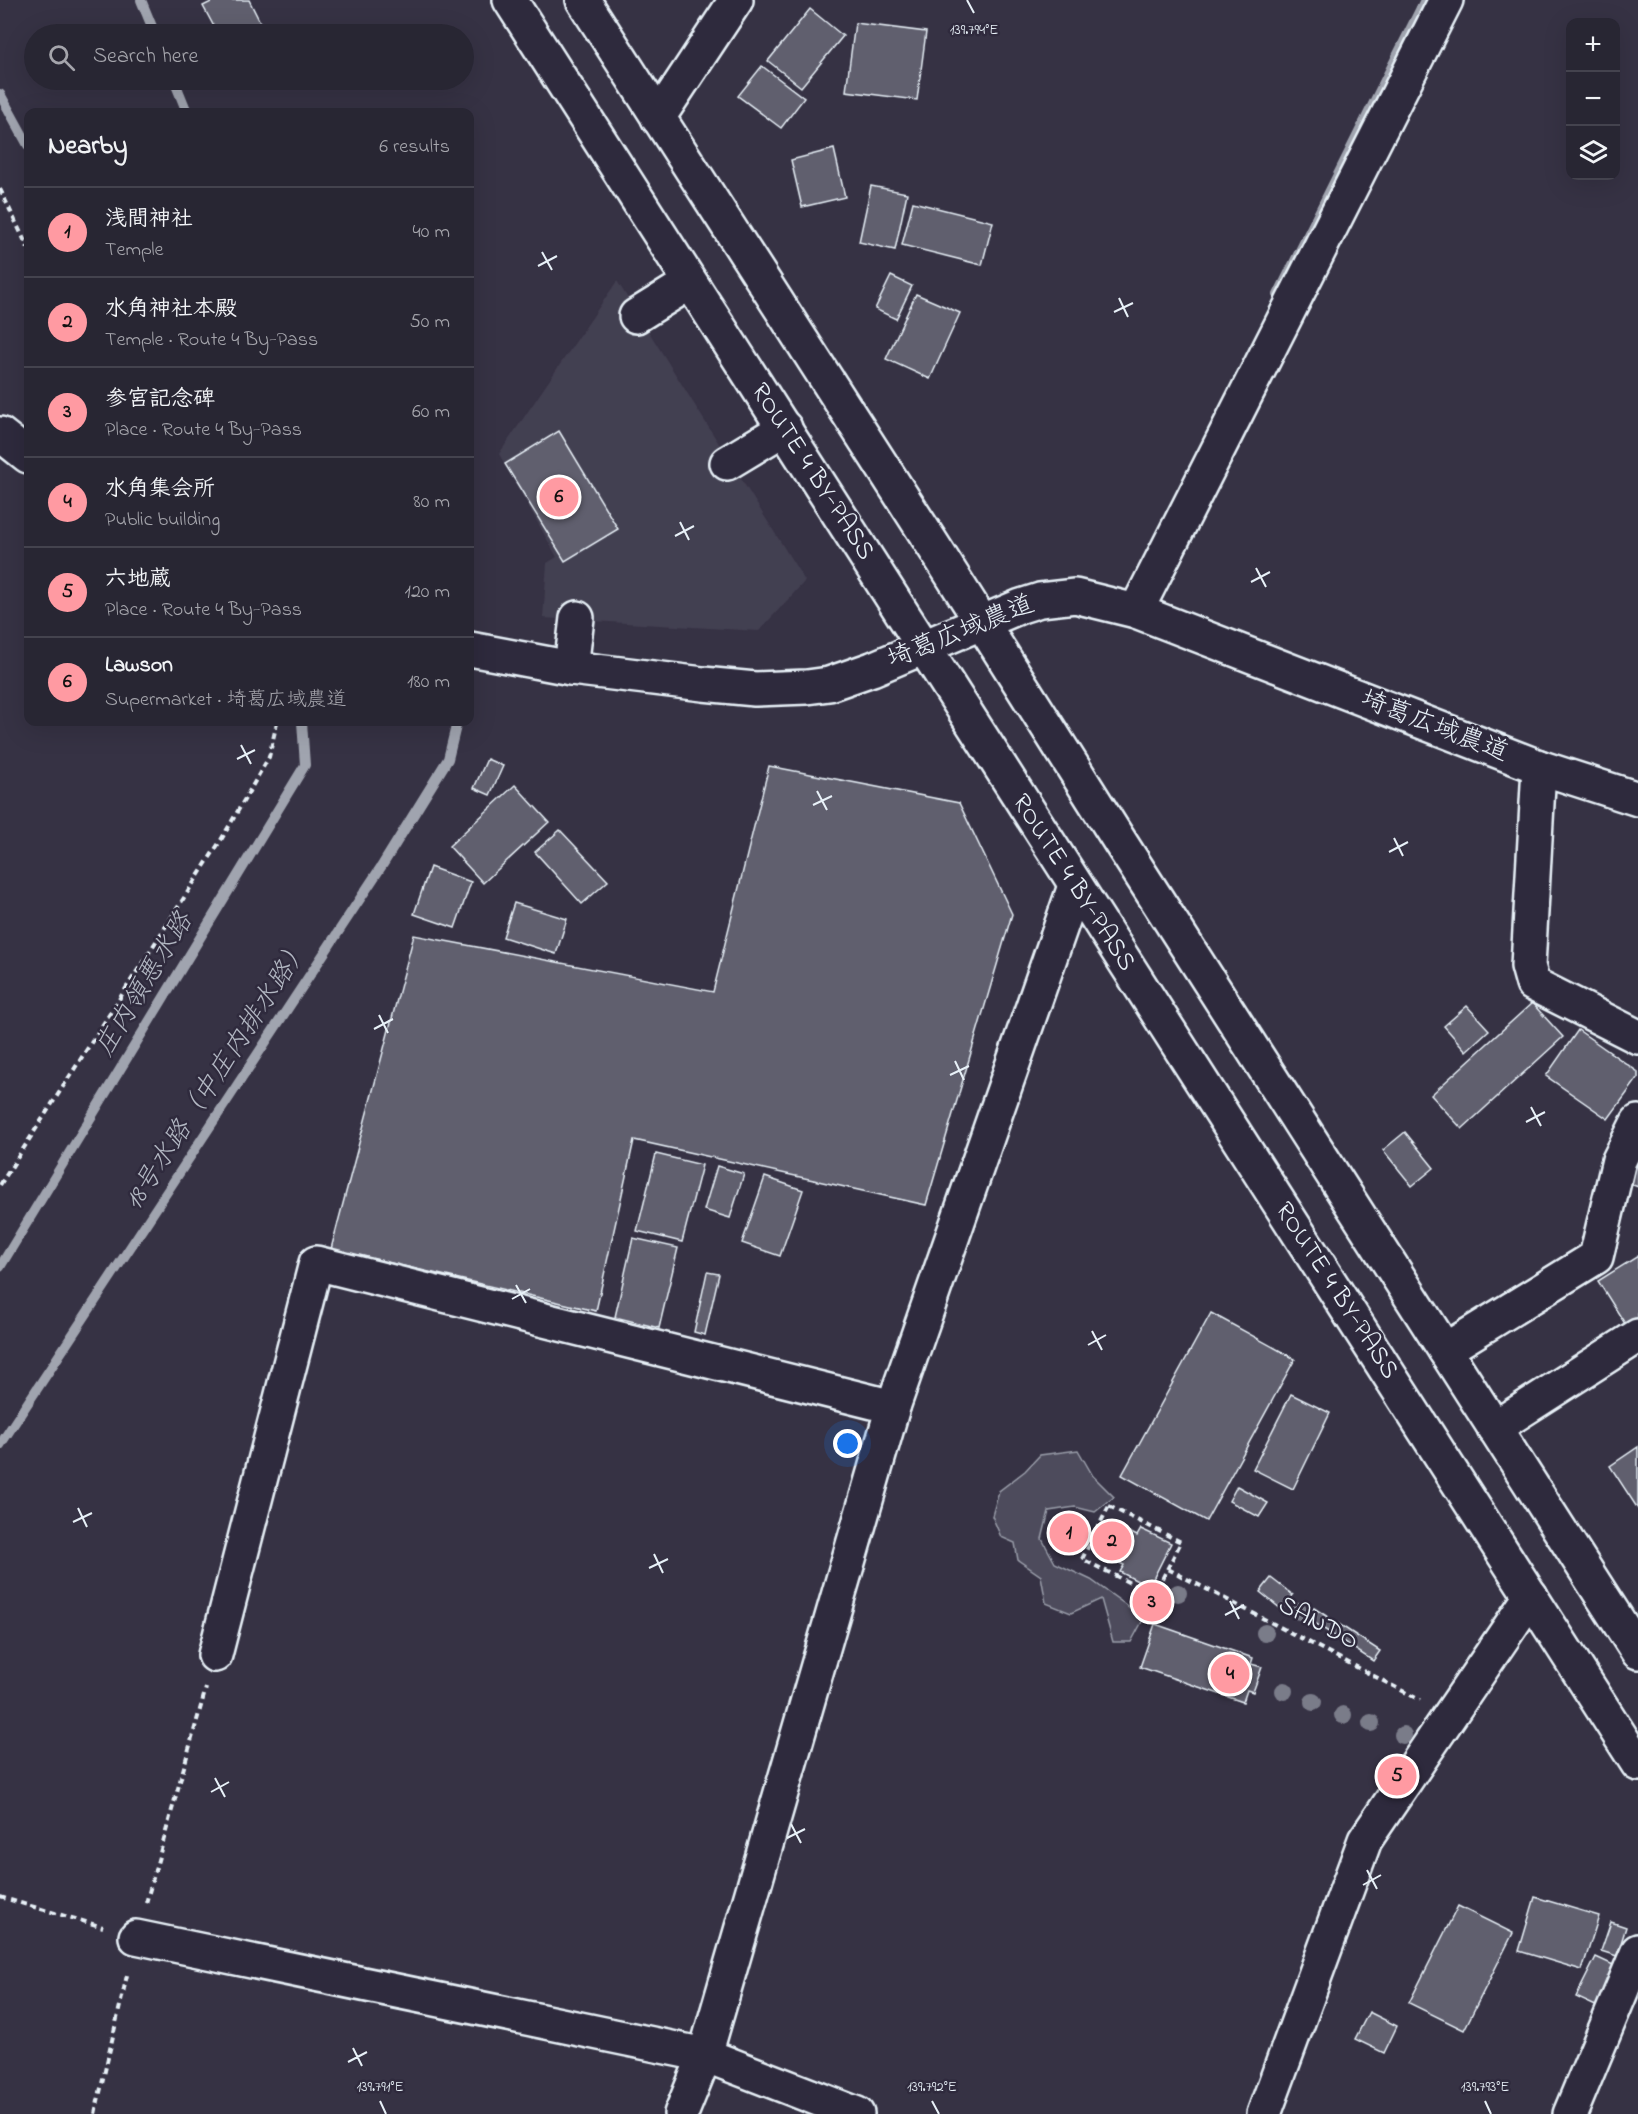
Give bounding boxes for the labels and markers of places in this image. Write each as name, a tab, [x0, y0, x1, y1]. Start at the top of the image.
pin: 6	[540, 474, 578, 520]
pin: 1	[1050, 1510, 1088, 1556]
pin: 2	[1092, 1518, 1132, 1564]
pin: 3	[1132, 1580, 1172, 1624]
pin: 4	[1210, 1652, 1250, 1696]
pin: 5	[1378, 1754, 1416, 1798]

